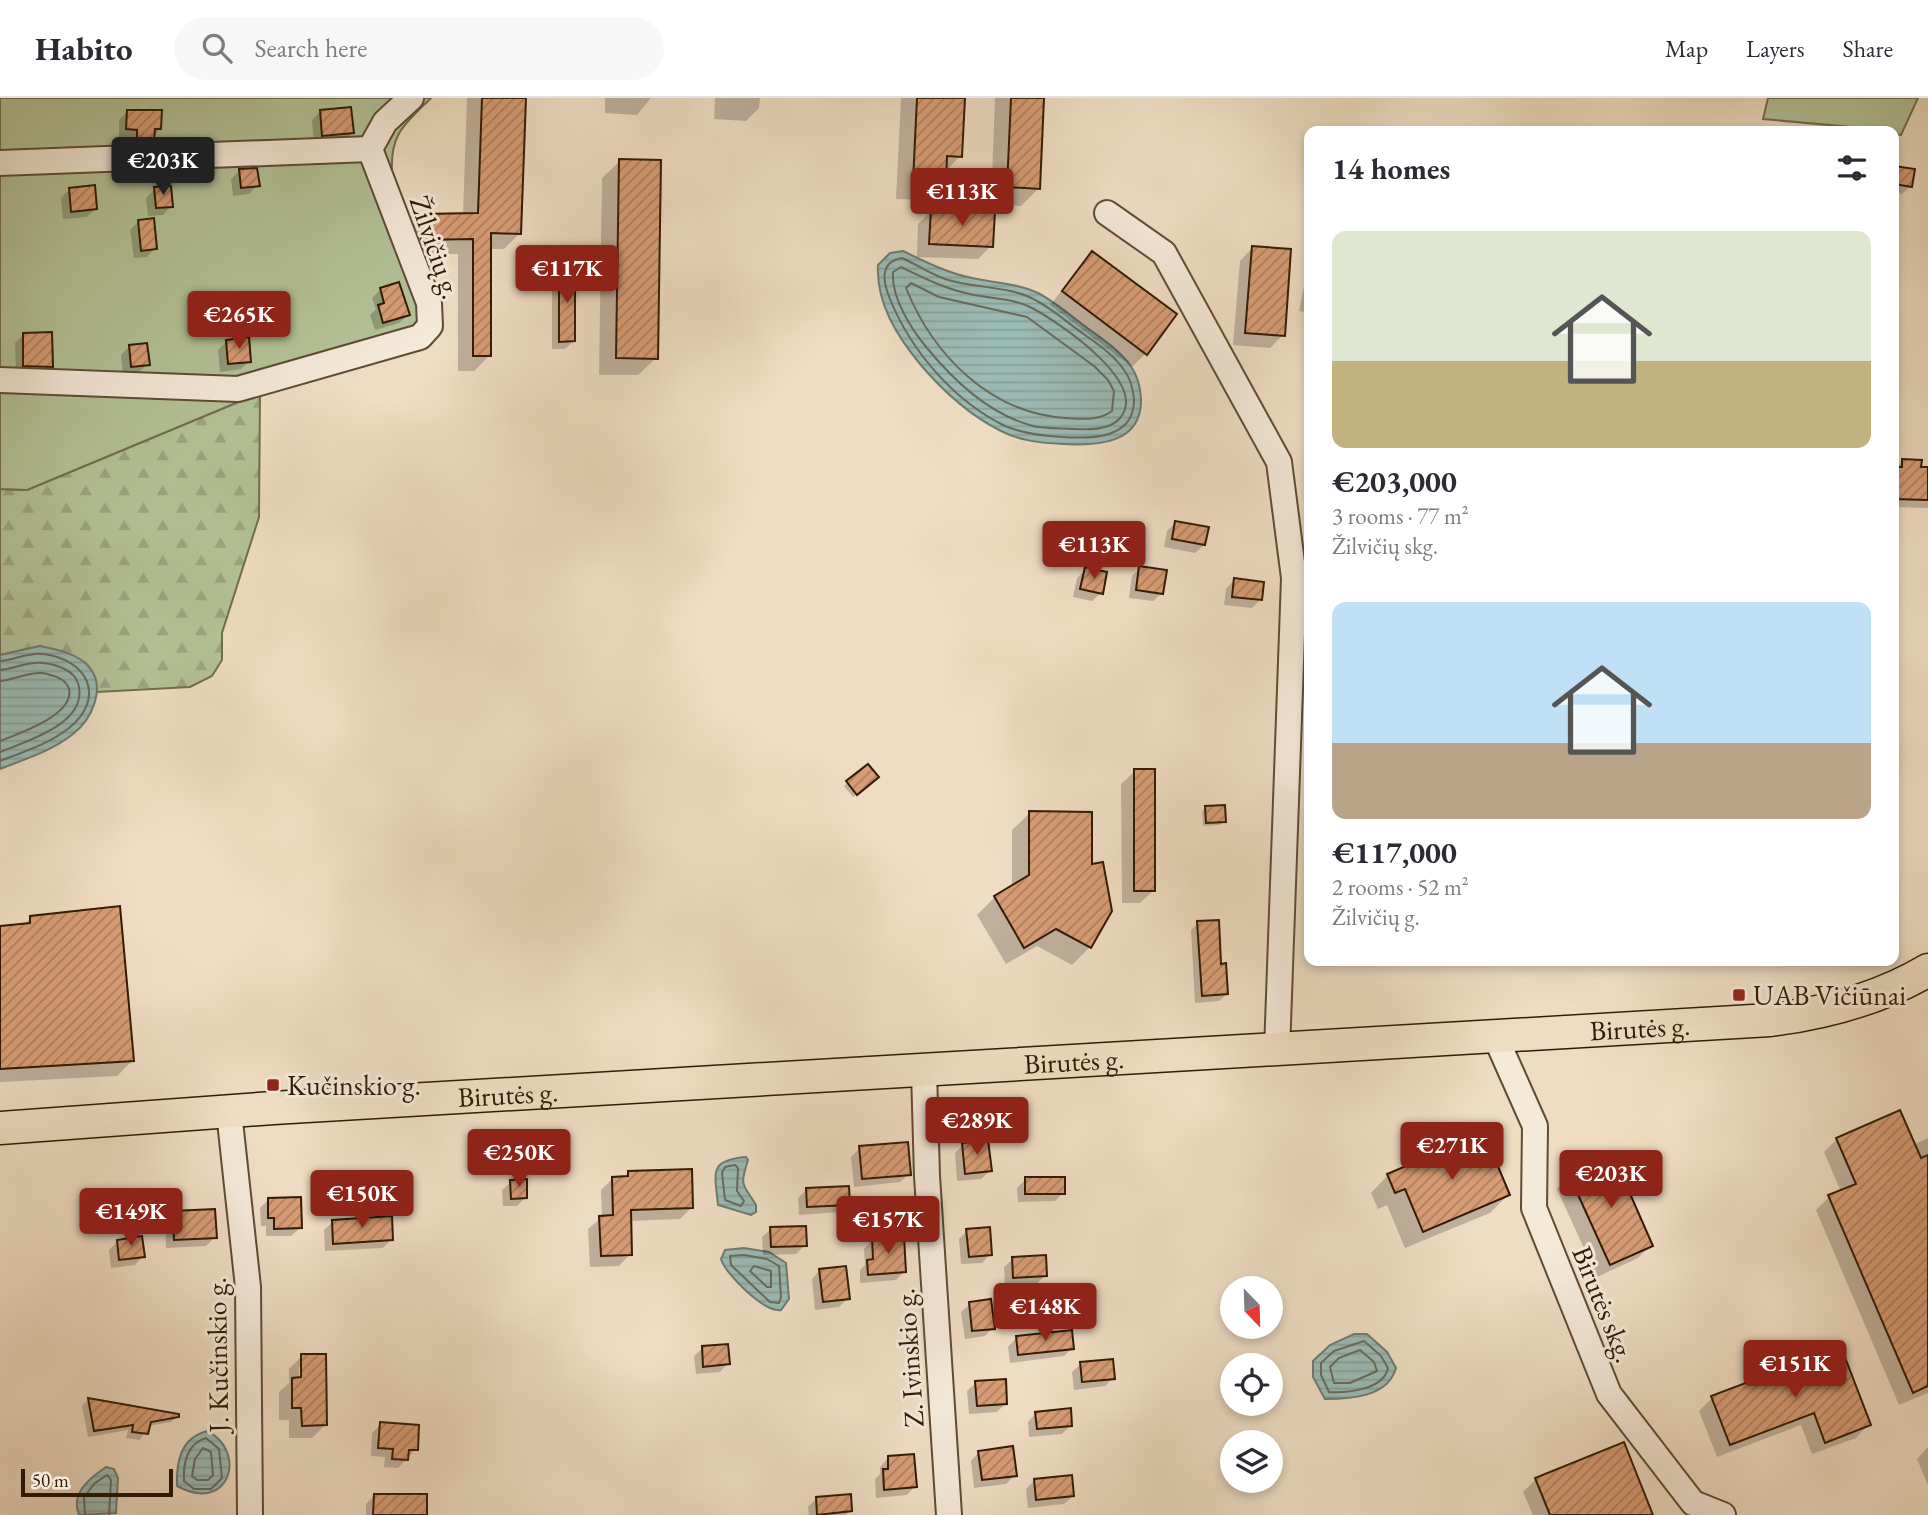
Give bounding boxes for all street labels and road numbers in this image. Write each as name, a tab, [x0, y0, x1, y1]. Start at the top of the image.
street label: Žilvičių g.	[402, 191, 470, 303]
street label: Birutės g.	[1589, 1007, 1691, 1049]
street label: Birutės g.	[1023, 1040, 1125, 1082]
street label: Birutės g.	[457, 1073, 559, 1115]
street label: Birutės skg.	[1564, 1240, 1644, 1368]
street label: J. Kučinskio g.	[198, 1277, 236, 1435]
street label: Z. Ivinskio g.	[886, 1287, 932, 1429]

